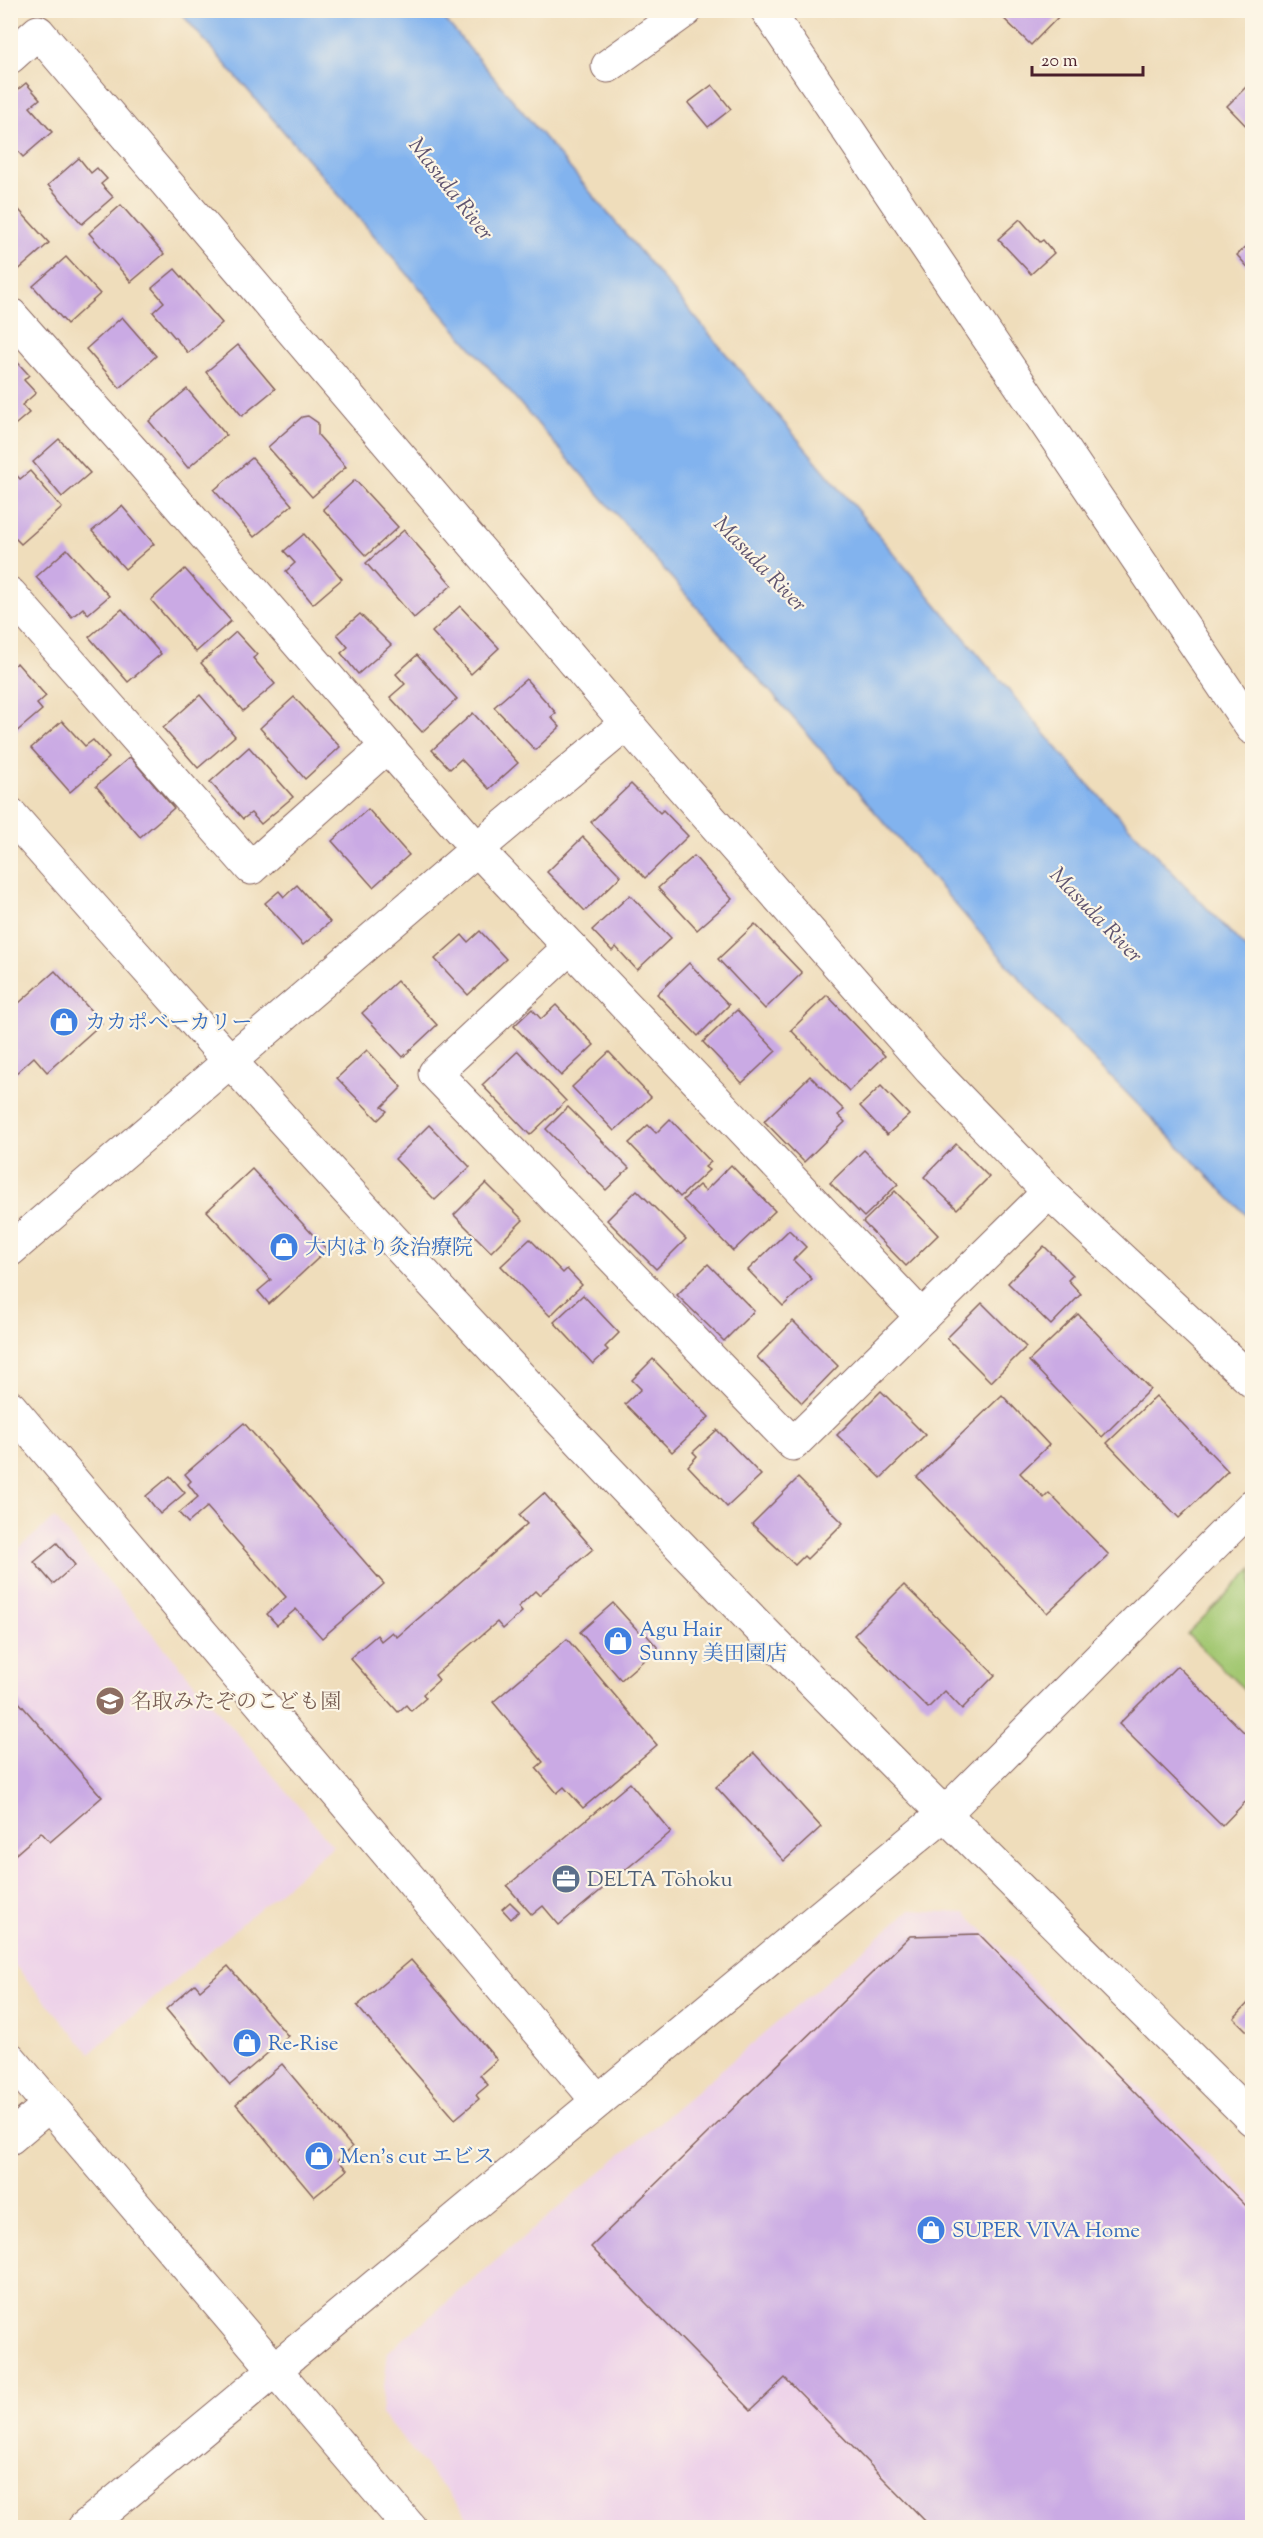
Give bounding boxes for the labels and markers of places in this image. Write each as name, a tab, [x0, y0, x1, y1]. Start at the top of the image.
shop icon: カカポベーカリー	[48, 1006, 80, 1038]
place label: カカポベーカリー	[85, 1009, 253, 1039]
shop icon: 大内はり灸治療院	[268, 1231, 300, 1263]
place label: 大内はり灸治療院	[305, 1234, 473, 1264]
place label: Agu Hair Sunny 美田園店	[639, 1616, 787, 1670]
shop icon: Agu Hair Sunny 美田園店	[602, 1625, 634, 1657]
school or university icon: 名取みたぞのこども園	[94, 1685, 126, 1717]
place label: 名取みたぞのこども園	[131, 1688, 341, 1718]
office icon: DELTA Tōhoku	[550, 1863, 582, 1895]
place label: DELTA Tōhoku	[587, 1866, 733, 1896]
shop icon: Re-Rise	[231, 2027, 263, 2059]
place label: Re-Rise	[268, 2030, 338, 2060]
shop icon: Men’s cut エビス	[303, 2140, 335, 2172]
place label: Men’s cut エビス	[340, 2143, 494, 2173]
shop icon: SUPER VIVA Home	[915, 2214, 947, 2246]
place label: SUPER VIVA Home	[952, 2217, 1140, 2247]

